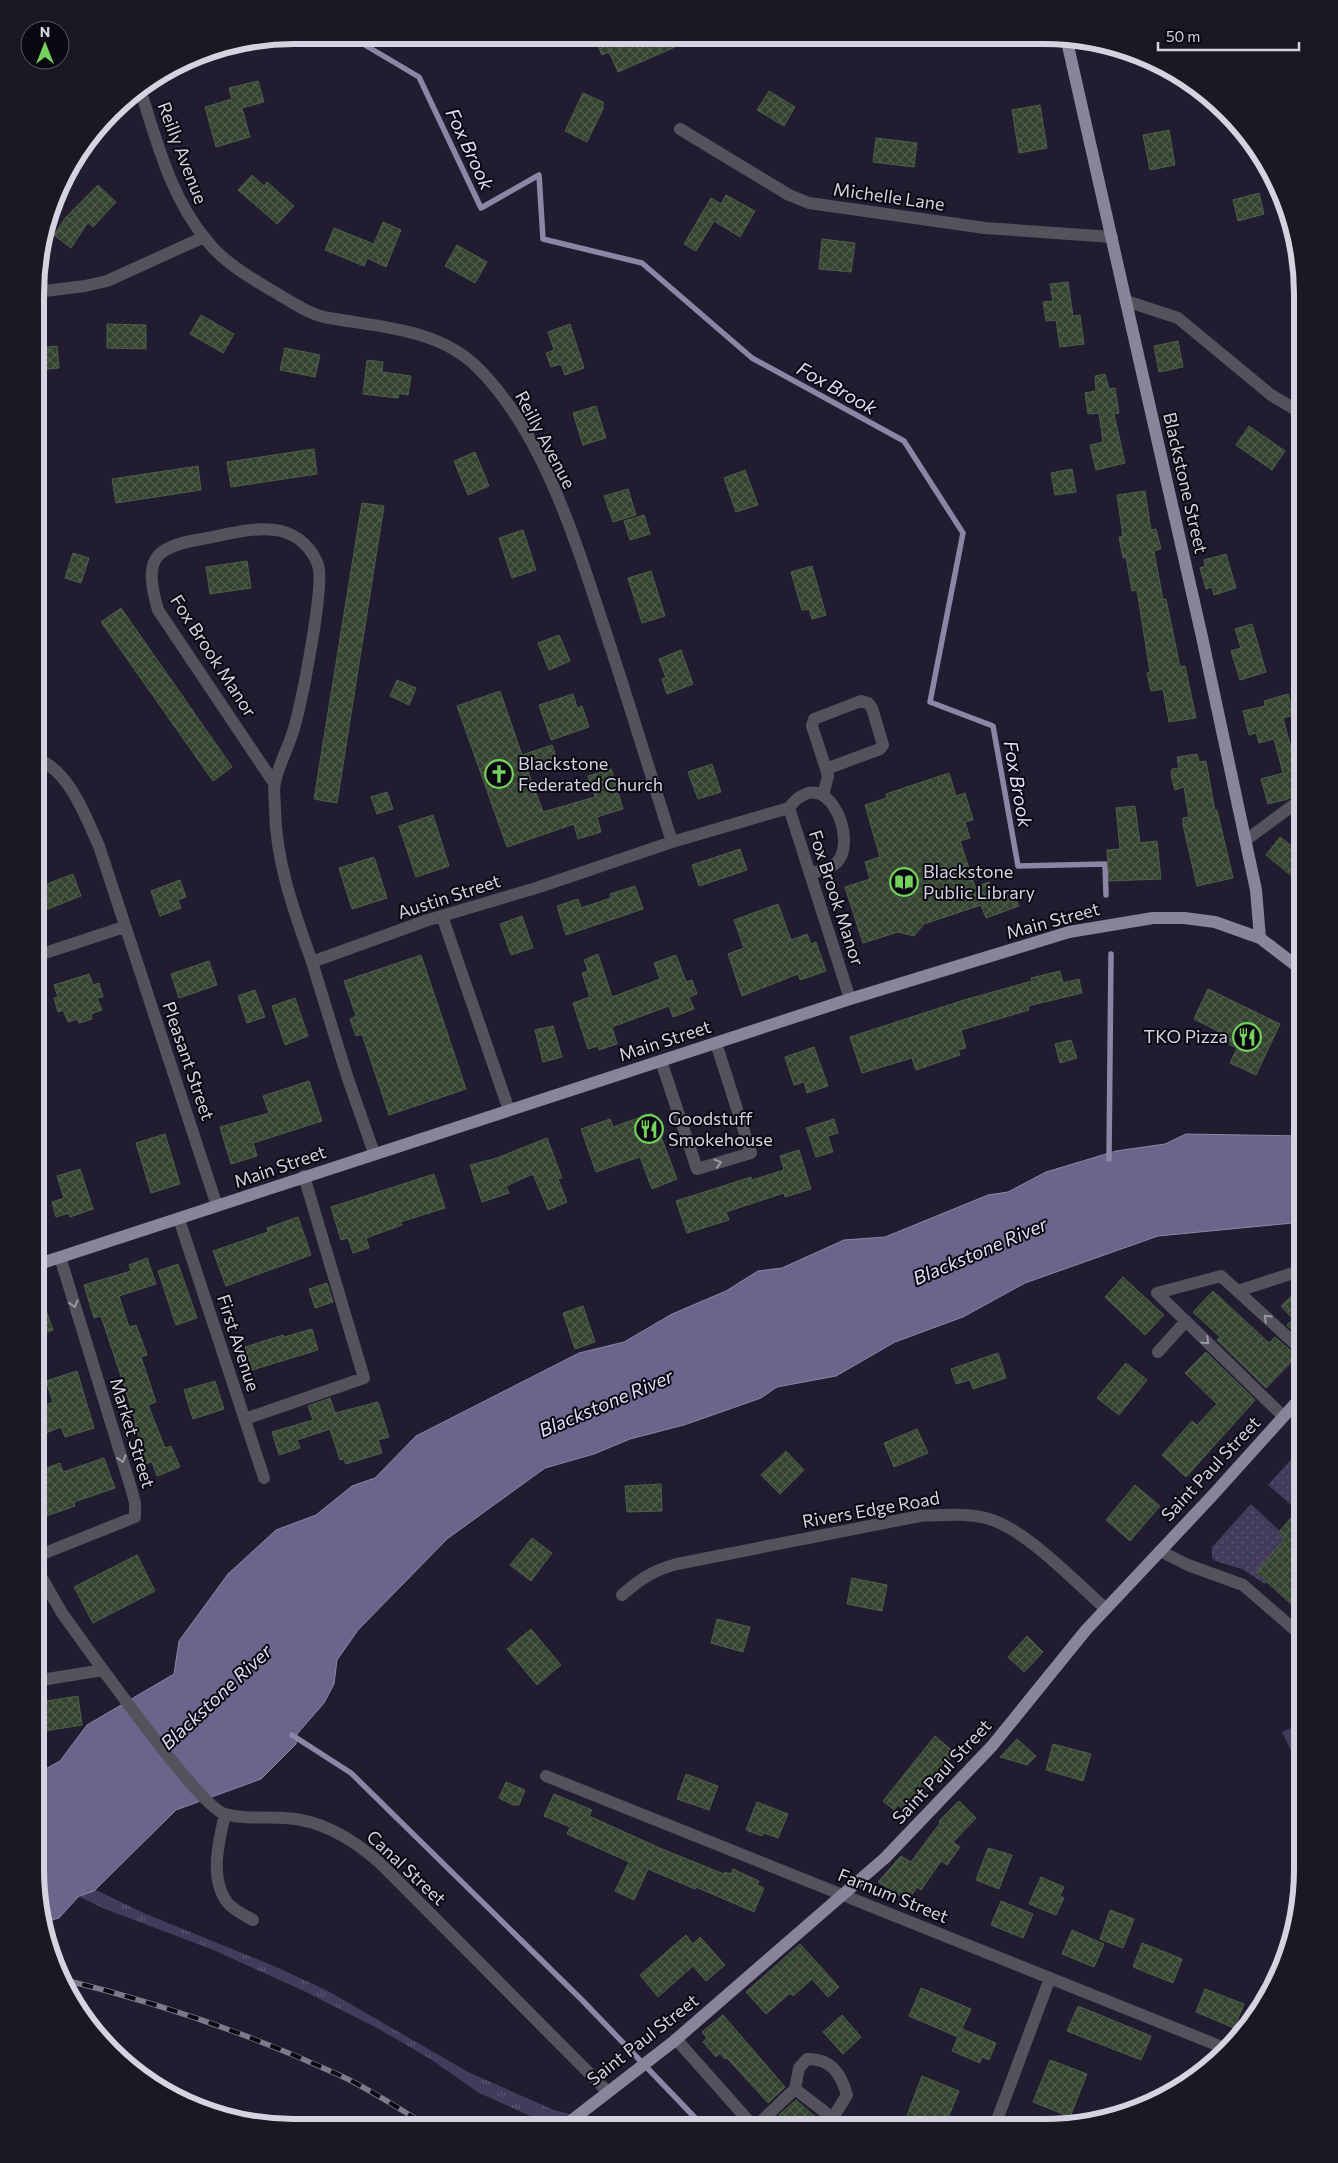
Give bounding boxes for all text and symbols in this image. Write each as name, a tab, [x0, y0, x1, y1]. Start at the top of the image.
north arrow	[20, 20, 70, 70]
scale bar	[1158, 20, 1299, 52]
text: N	[40, 23, 50, 40]
text: 50 m	[1166, 27, 1200, 45]
street label: Reilly Avenue	[153, 99, 212, 207]
water label: Fox Brook	[441, 104, 500, 194]
street label: Michelle Lane	[832, 177, 946, 215]
water label: Fox Brook	[793, 356, 882, 419]
street label: Reilly Avenue	[511, 387, 581, 492]
street label: Blackstone Street	[1159, 410, 1213, 556]
street label: Fox Brook Manor	[166, 590, 262, 721]
water label: Fox Brook	[1000, 739, 1038, 830]
place label: Blackstone Federated Church	[518, 752, 663, 795]
church icon: Blackstone Federated Church	[484, 759, 514, 789]
street label: Fox Brook Manor	[805, 827, 869, 968]
place label: Blackstone Public Library	[923, 860, 1035, 903]
library icon: Blackstone Public Library	[889, 867, 919, 897]
street label: Austin Street	[394, 869, 503, 923]
street label: Main Street	[1004, 897, 1102, 943]
street label: Pleasant Street	[158, 998, 220, 1123]
street label: Main Street	[616, 1015, 714, 1065]
restaurant icon: TKO Pizza	[1232, 1022, 1262, 1052]
place label: TKO Pizza	[1144, 1025, 1228, 1047]
place label: Goodstuff Smokehouse	[668, 1107, 773, 1150]
restaurant icon: Goodstuff Smokehouse	[634, 1114, 664, 1144]
street label: Main Street	[231, 1140, 329, 1192]
one-way arrow	[714, 1158, 722, 1168]
water label: Blackstone River	[909, 1211, 1052, 1289]
street label: First Avenue	[213, 1291, 265, 1394]
one-way arrow	[68, 1299, 78, 1307]
one-way arrow	[1263, 1315, 1272, 1324]
one-way arrow	[1200, 1335, 1209, 1344]
water label: Blackstone River	[535, 1363, 678, 1441]
street label: Market Street	[106, 1375, 160, 1490]
street label: Saint Paul Street	[1156, 1411, 1264, 1525]
one-way arrow	[117, 1454, 127, 1463]
street label: Rivers Edge Road	[800, 1486, 941, 1532]
water label: Blackstone River	[155, 1638, 277, 1754]
street label: Saint Paul Street	[887, 1714, 995, 1828]
street label: Canal Street	[362, 1825, 451, 1910]
street label: Farnum Street	[835, 1863, 952, 1927]
street label: Saint Paul Street	[582, 1989, 703, 2090]

